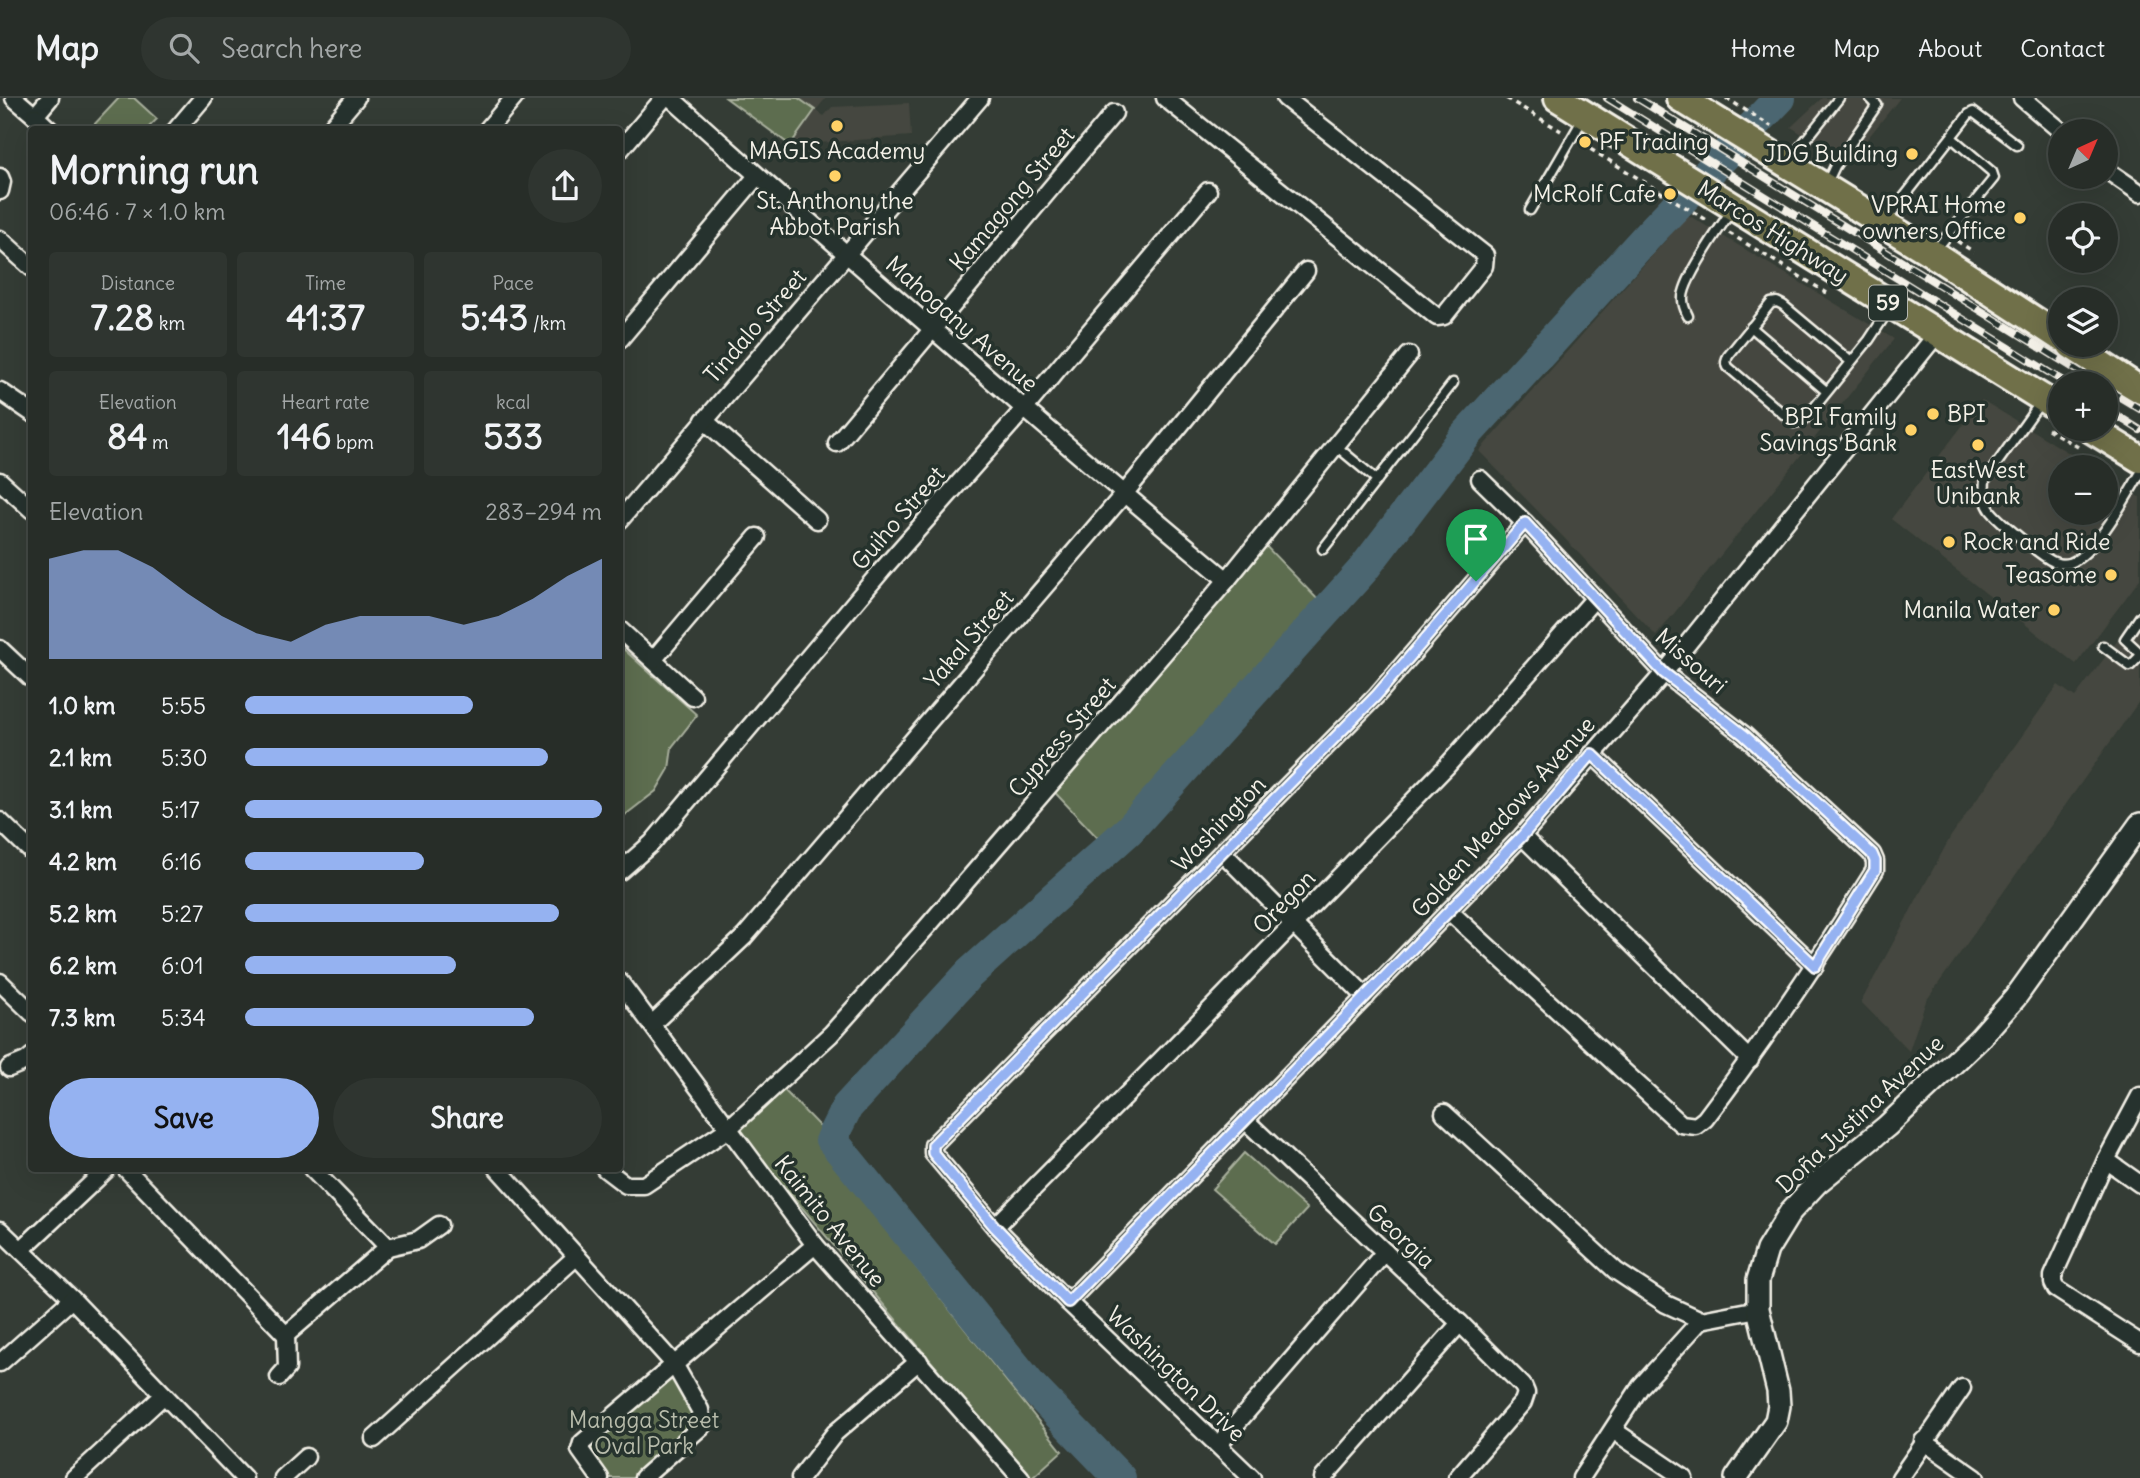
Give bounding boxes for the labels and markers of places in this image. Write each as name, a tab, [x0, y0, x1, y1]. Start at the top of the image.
marker: MAGIS Academy	[829, 118, 845, 134]
place label: PF Trading	[1599, 127, 1709, 156]
marker: PF Trading	[1577, 134, 1593, 150]
place label: MAGIS Academy	[749, 136, 925, 165]
place label: JDG Building	[1764, 139, 1898, 168]
marker: JDG Building	[1904, 146, 1920, 162]
marker: St. Anthony the Abbot Parish	[827, 168, 843, 184]
place label: McRolf Cafe	[1533, 179, 1656, 208]
place label: St. Anthony the Abbot Parish	[756, 186, 914, 241]
marker: McRolf Cafe	[1662, 186, 1678, 202]
place label: VPRAI Home owners Office	[1862, 190, 2006, 245]
marker: VPRAI Home owners Office	[2012, 210, 2028, 226]
place label: BPI	[1947, 399, 1986, 428]
place label: BPI Family Savings Bank	[1759, 402, 1897, 457]
marker: BPI	[1925, 406, 1941, 422]
marker: BPI Family Savings Bank	[1903, 422, 1919, 438]
marker: EastWest Unibank	[1970, 437, 1986, 453]
place label: EastWest Unibank	[1930, 455, 2026, 510]
pin	[1446, 509, 1506, 581]
place label: Rock and Ride	[1963, 527, 2110, 556]
marker: Rock and Ride	[1941, 534, 1957, 550]
place label: Teasome	[2005, 560, 2097, 589]
marker: Teasome	[2103, 567, 2119, 583]
place label: Manila Water	[1904, 595, 2041, 624]
marker: Manila Water	[2046, 602, 2062, 618]

